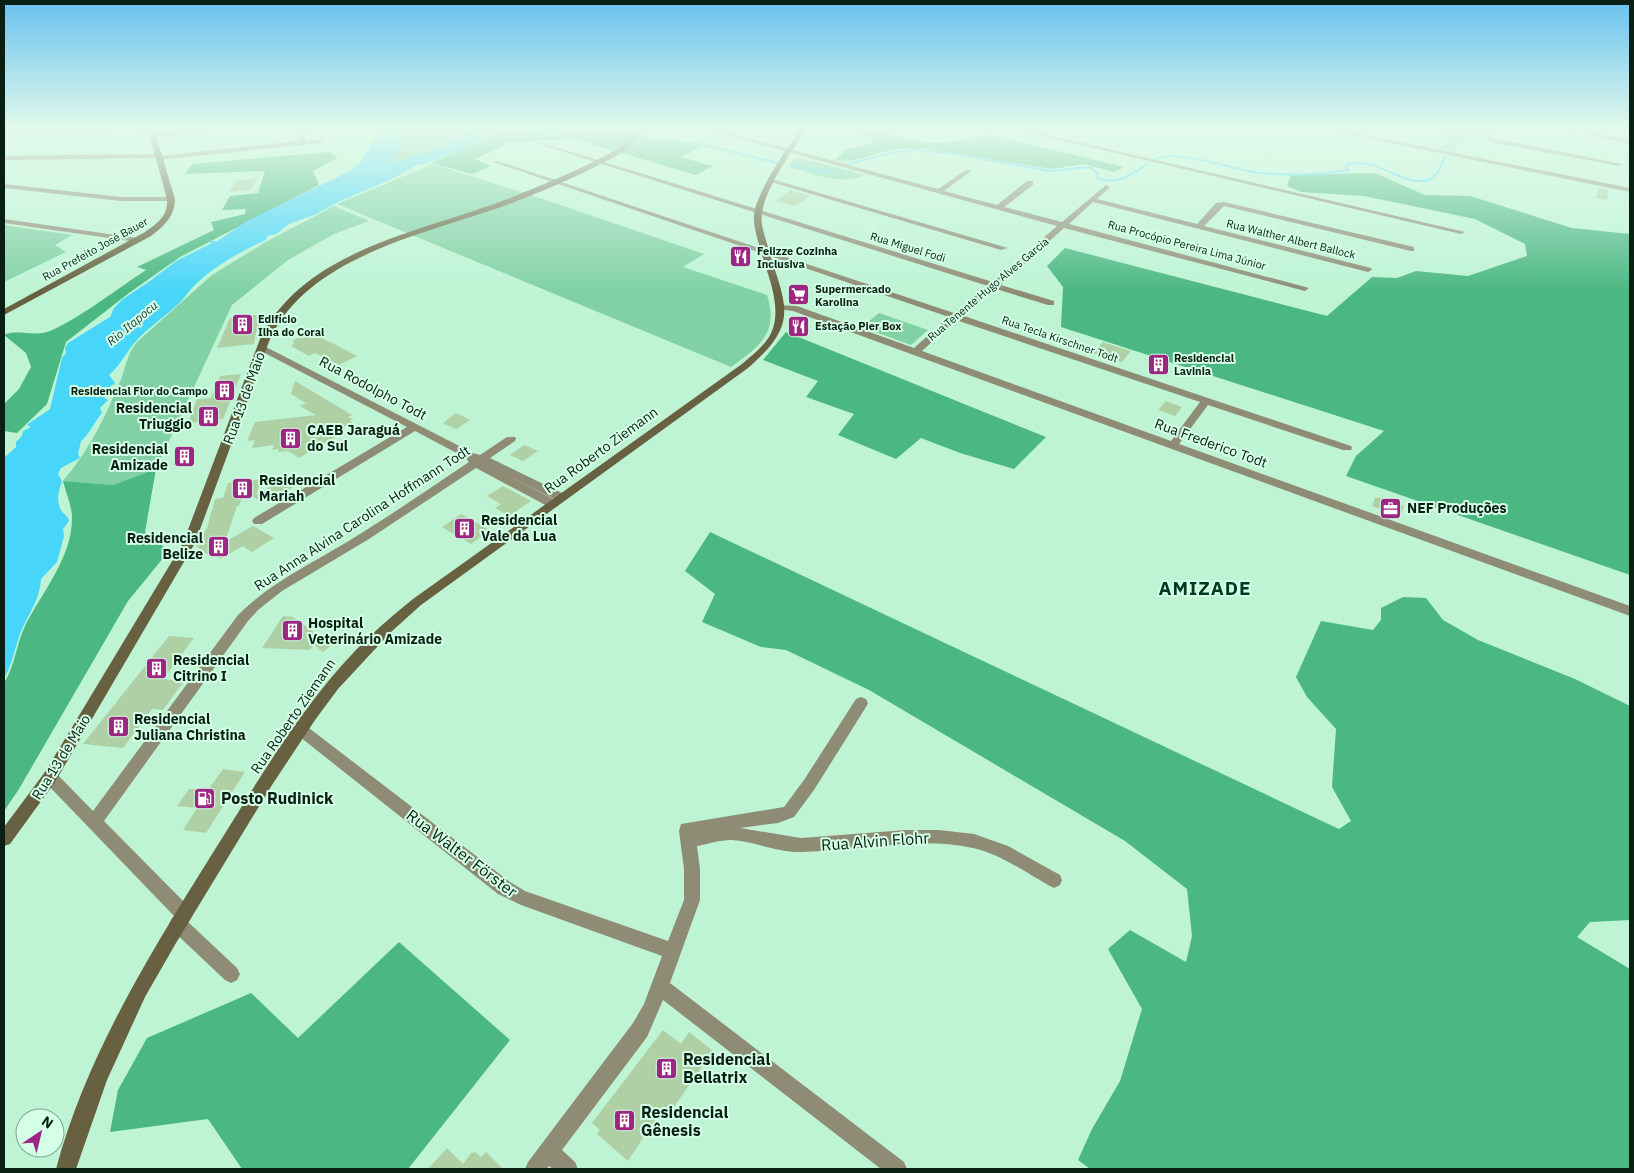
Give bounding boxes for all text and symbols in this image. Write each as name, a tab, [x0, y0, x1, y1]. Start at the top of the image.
street label: Rua Prefeito José Bauer	[40, 214, 150, 284]
street label: Rua Walther Albert Ballock	[1225, 216, 1357, 262]
street label: Rua Procópio Pereira Lima Júnior	[1106, 217, 1268, 273]
street label: Rua Miguel Fodi	[869, 229, 947, 265]
street label: Rua Tenente Hugo Alves Garcia	[925, 234, 1051, 344]
place label: Felizze Cozinha Inclusiva	[757, 244, 837, 271]
restaurant icon: Felizze Cozinha Inclusiva	[729, 245, 753, 269]
place label: Supermercado Karolina	[815, 282, 891, 309]
supermarket icon: Supermercado Karolina	[787, 283, 811, 307]
water label: Rio Itapocu	[104, 297, 161, 349]
place label: Edifício Ilha do Coral	[258, 312, 325, 339]
street label: Rua Tecla Kirschner Todt	[1000, 312, 1120, 366]
building icon: Edifício Ilha do Coral	[230, 313, 254, 337]
restaurant icon: Estação Pier Box	[787, 314, 811, 338]
place label: Estação Pier Box	[815, 319, 901, 333]
street label: Rua 13 de Maio	[219, 349, 269, 447]
place label: Residencial Lavinia	[1174, 351, 1235, 378]
street label: Rua Rodolpho Todt	[316, 352, 430, 424]
building icon: Residencial Lavinia	[1146, 352, 1170, 376]
building icon: Residencial Flor do Campo	[212, 379, 236, 403]
place label: Residencial Flor do Campo	[71, 384, 208, 398]
place label: Residencial Triuggio	[116, 399, 192, 433]
street label: Rua Roberto Ziemann	[541, 403, 661, 497]
building icon: Residencial Triuggio	[196, 404, 220, 428]
street label: Rua Frederico Todt	[1152, 414, 1270, 472]
place label: CAEB Jaraguá do Sul	[307, 421, 400, 455]
building icon: CAEB Jaraguá do Sul	[279, 426, 303, 450]
place label: Residencial Amizade	[92, 440, 168, 474]
street label: Rua Anna Alvina Carolina Hoffmann Todt	[251, 441, 473, 595]
building icon: Residencial Amizade	[172, 445, 196, 469]
place label: Residencial Mariah	[259, 471, 335, 505]
building icon: Residencial Mariah	[231, 476, 255, 500]
office icon: NEF Produções	[1379, 496, 1403, 520]
place label: NEF Produções	[1407, 499, 1507, 517]
place label: Residencial Vale da Lua	[481, 511, 557, 545]
building icon: Residencial Vale da Lua	[453, 516, 477, 540]
place label: Residencial Belize	[127, 529, 203, 563]
building icon: Residencial Belize	[207, 534, 231, 558]
district label: AMIZADE	[1158, 576, 1252, 600]
place label: Hospital Veterinário Amizade	[308, 614, 442, 648]
building icon: Hospital Veterinário Amizade	[280, 619, 304, 643]
place label: Residencial Citrino I	[173, 651, 249, 685]
street label: Rua Roberto Ziemann	[247, 655, 339, 777]
building icon: Residencial Citrino I	[145, 656, 169, 680]
place label: Residencial Juliana Christina	[134, 710, 246, 744]
street label: Rua 13 de Maio	[28, 711, 94, 803]
building icon: Residencial Juliana Christina	[106, 715, 130, 739]
fuel station icon: Posto Rudinick	[193, 786, 217, 810]
place label: Posto Rudinick	[221, 788, 334, 808]
street label: Rua Walter Förster	[403, 805, 522, 901]
street label: Rua Alvin Flohr	[820, 827, 930, 855]
place label: Residencial Bellatrix	[683, 1049, 770, 1087]
building icon: Residencial Bellatrix	[655, 1056, 679, 1080]
place label: Residencial Gênesis	[641, 1102, 728, 1140]
north arrow	[15, 1108, 65, 1158]
building icon: Residencial Gênesis	[613, 1109, 637, 1133]
text: N	[38, 1112, 57, 1133]

